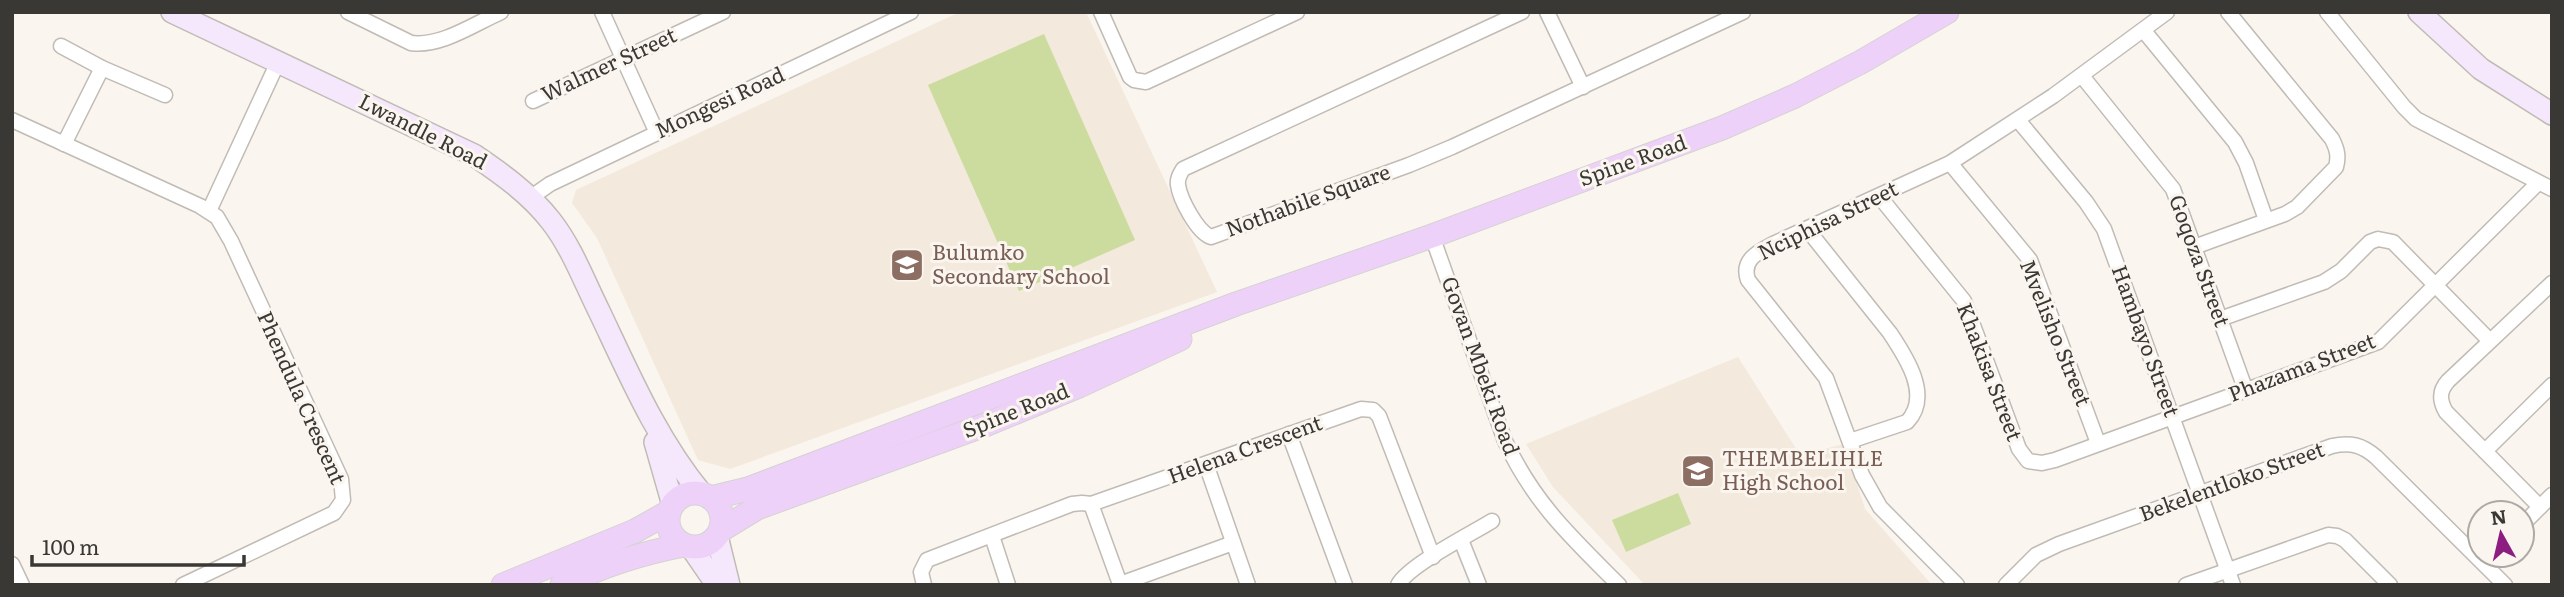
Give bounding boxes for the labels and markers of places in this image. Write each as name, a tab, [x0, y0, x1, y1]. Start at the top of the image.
place label: Bulumko Secondary School	[932, 235, 1110, 290]
school or university icon: Bulumko Secondary School	[888, 246, 926, 284]
place label: THEMBELIHLE High School	[1722, 441, 1883, 496]
school or university icon: THEMBELIHLE High School	[1679, 452, 1717, 490]

